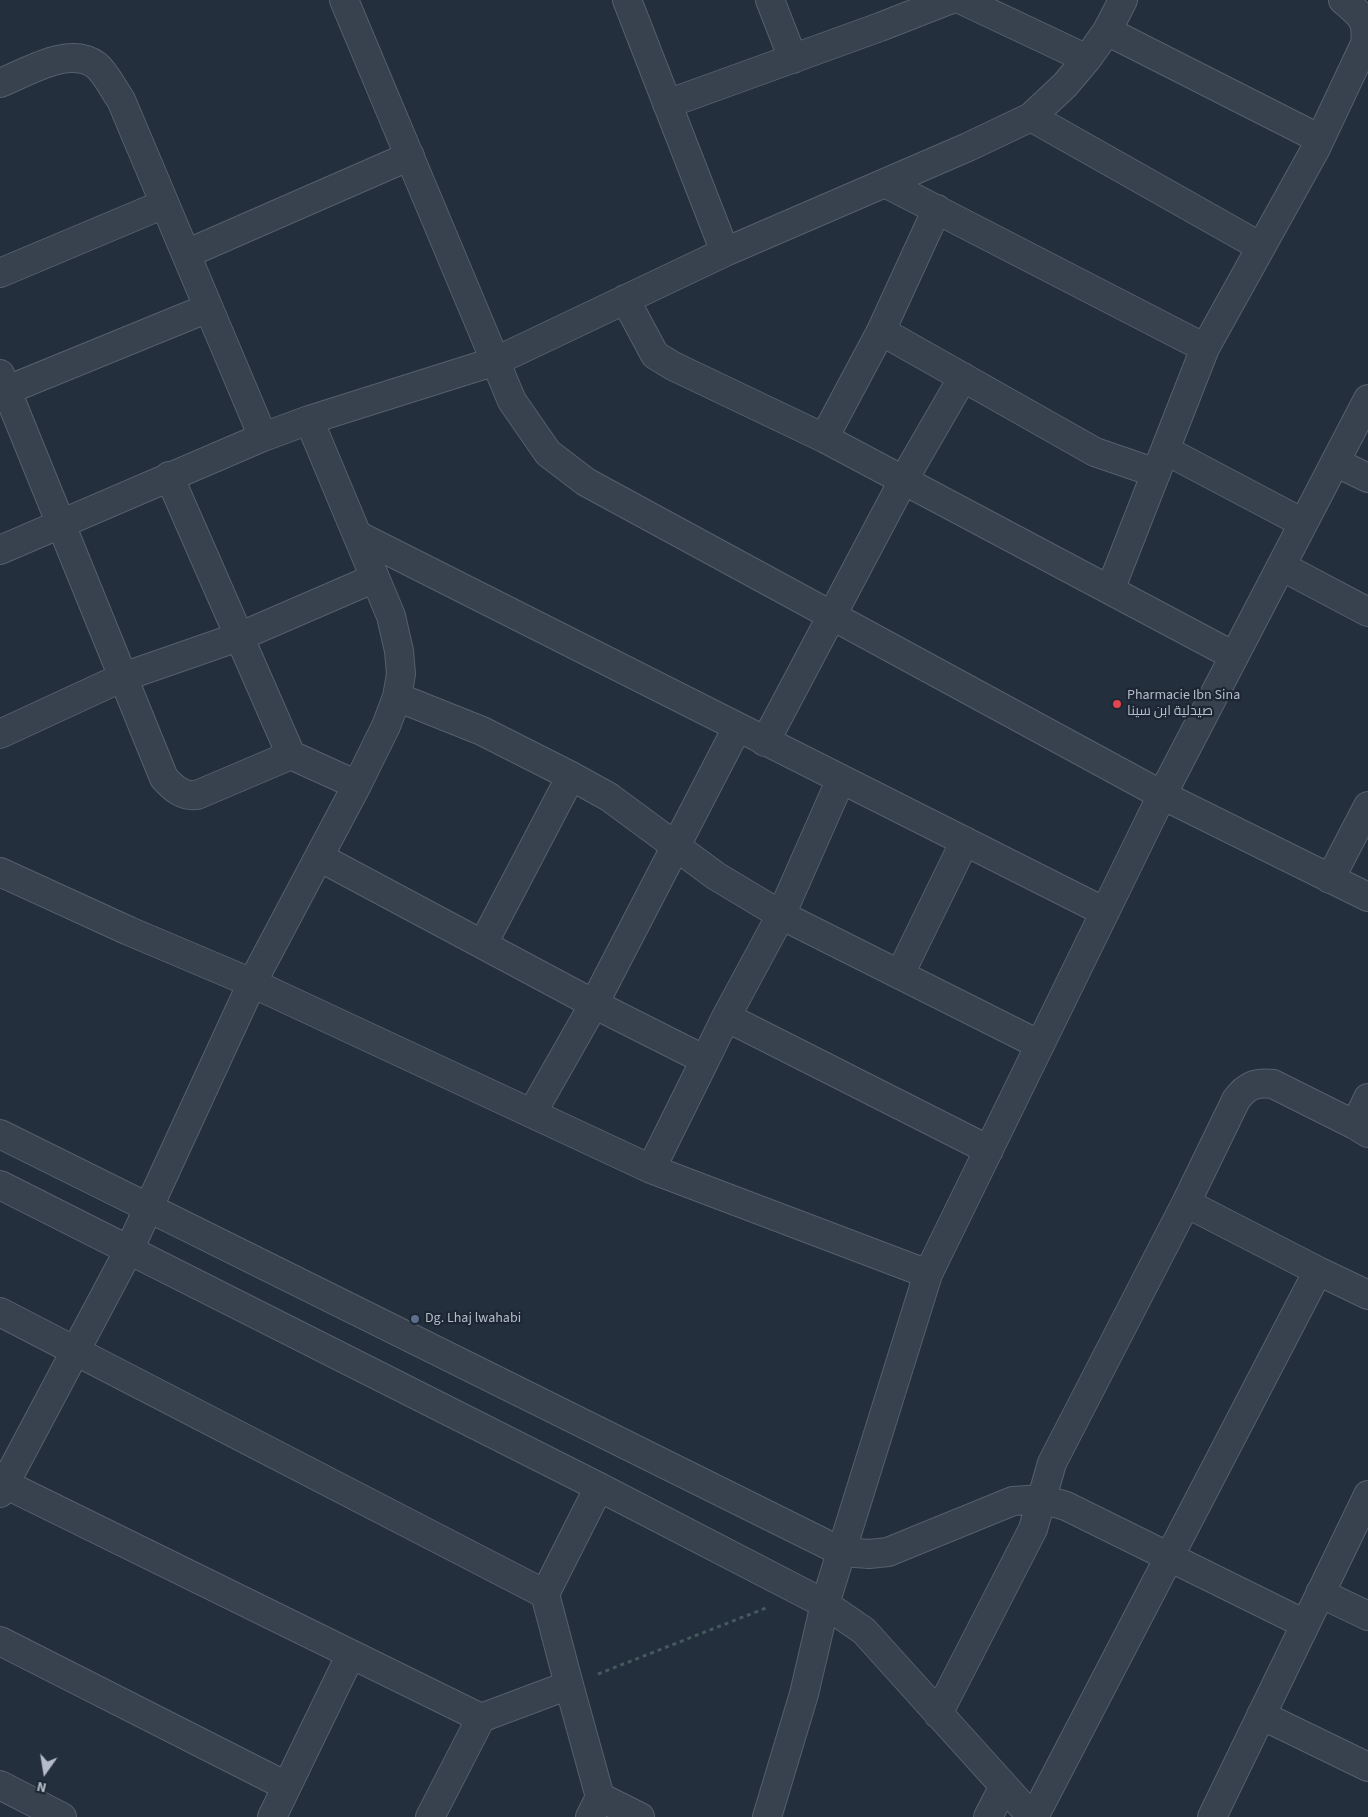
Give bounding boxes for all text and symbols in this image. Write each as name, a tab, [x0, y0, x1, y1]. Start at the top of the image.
place label: Pharmacie Ibn Sina صيدلية ابن سينا	[1127, 688, 1240, 720]
marker: Pharmacie Ibn Sina صيدلية ابن سينا	[1111, 698, 1123, 710]
place label: Dg. Lhaj lwahabi	[425, 1311, 521, 1327]
marker: Dg. Lhaj lwahabi	[409, 1313, 421, 1325]
north arrow	[20, 1747, 70, 1797]
text: N	[35, 1776, 48, 1797]

